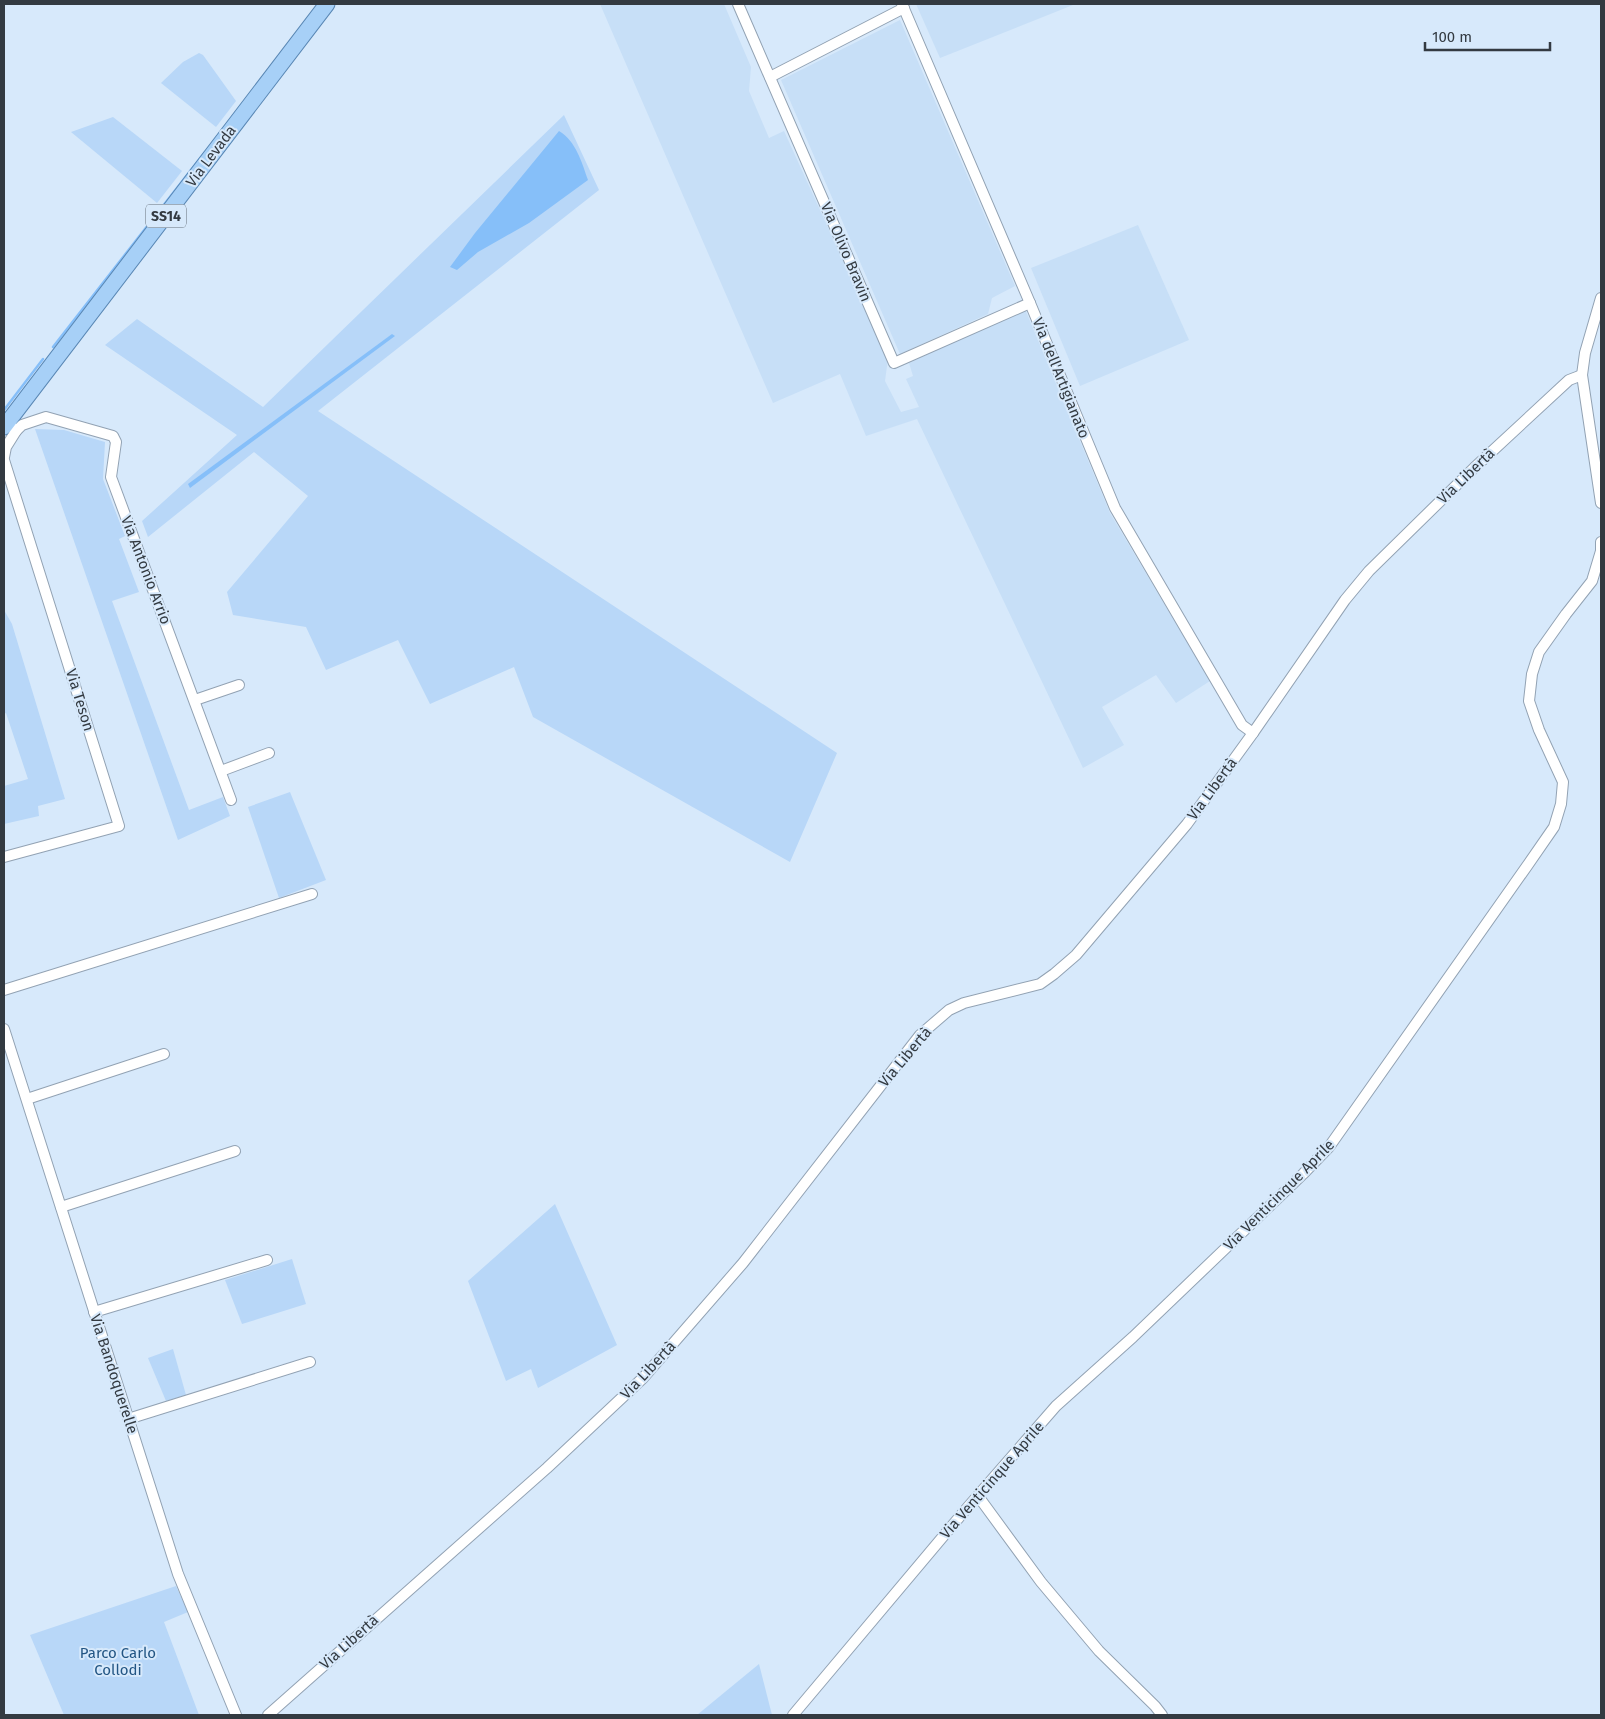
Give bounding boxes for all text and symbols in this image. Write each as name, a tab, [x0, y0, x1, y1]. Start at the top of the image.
scale bar	[1425, 20, 1550, 52]
text: 100 m	[1432, 28, 1472, 46]
street label: Via Levada	[182, 122, 240, 190]
street label: Via Olivo Bravin	[817, 199, 875, 305]
road number: SS14	[146, 205, 186, 228]
street label: Via dell'Artigianato	[1029, 315, 1093, 441]
street label: Via Libertà	[1434, 444, 1498, 508]
street label: Via Antonio Arrio	[117, 513, 175, 627]
street label: Via Teson	[62, 667, 98, 733]
street label: Via Libertà	[1183, 754, 1241, 824]
street label: Via Libertà	[875, 1023, 935, 1091]
street label: Via Venticinque Aprile	[1220, 1136, 1338, 1254]
street label: Via Bandoquerelle	[86, 1312, 142, 1436]
street label: Via Libertà	[617, 1337, 679, 1403]
street label: Via Venticinque Aprile	[936, 1418, 1048, 1542]
street label: Via Libertà	[316, 1611, 382, 1673]
park label: Parco Carlo Collodi	[80, 1644, 156, 1679]

